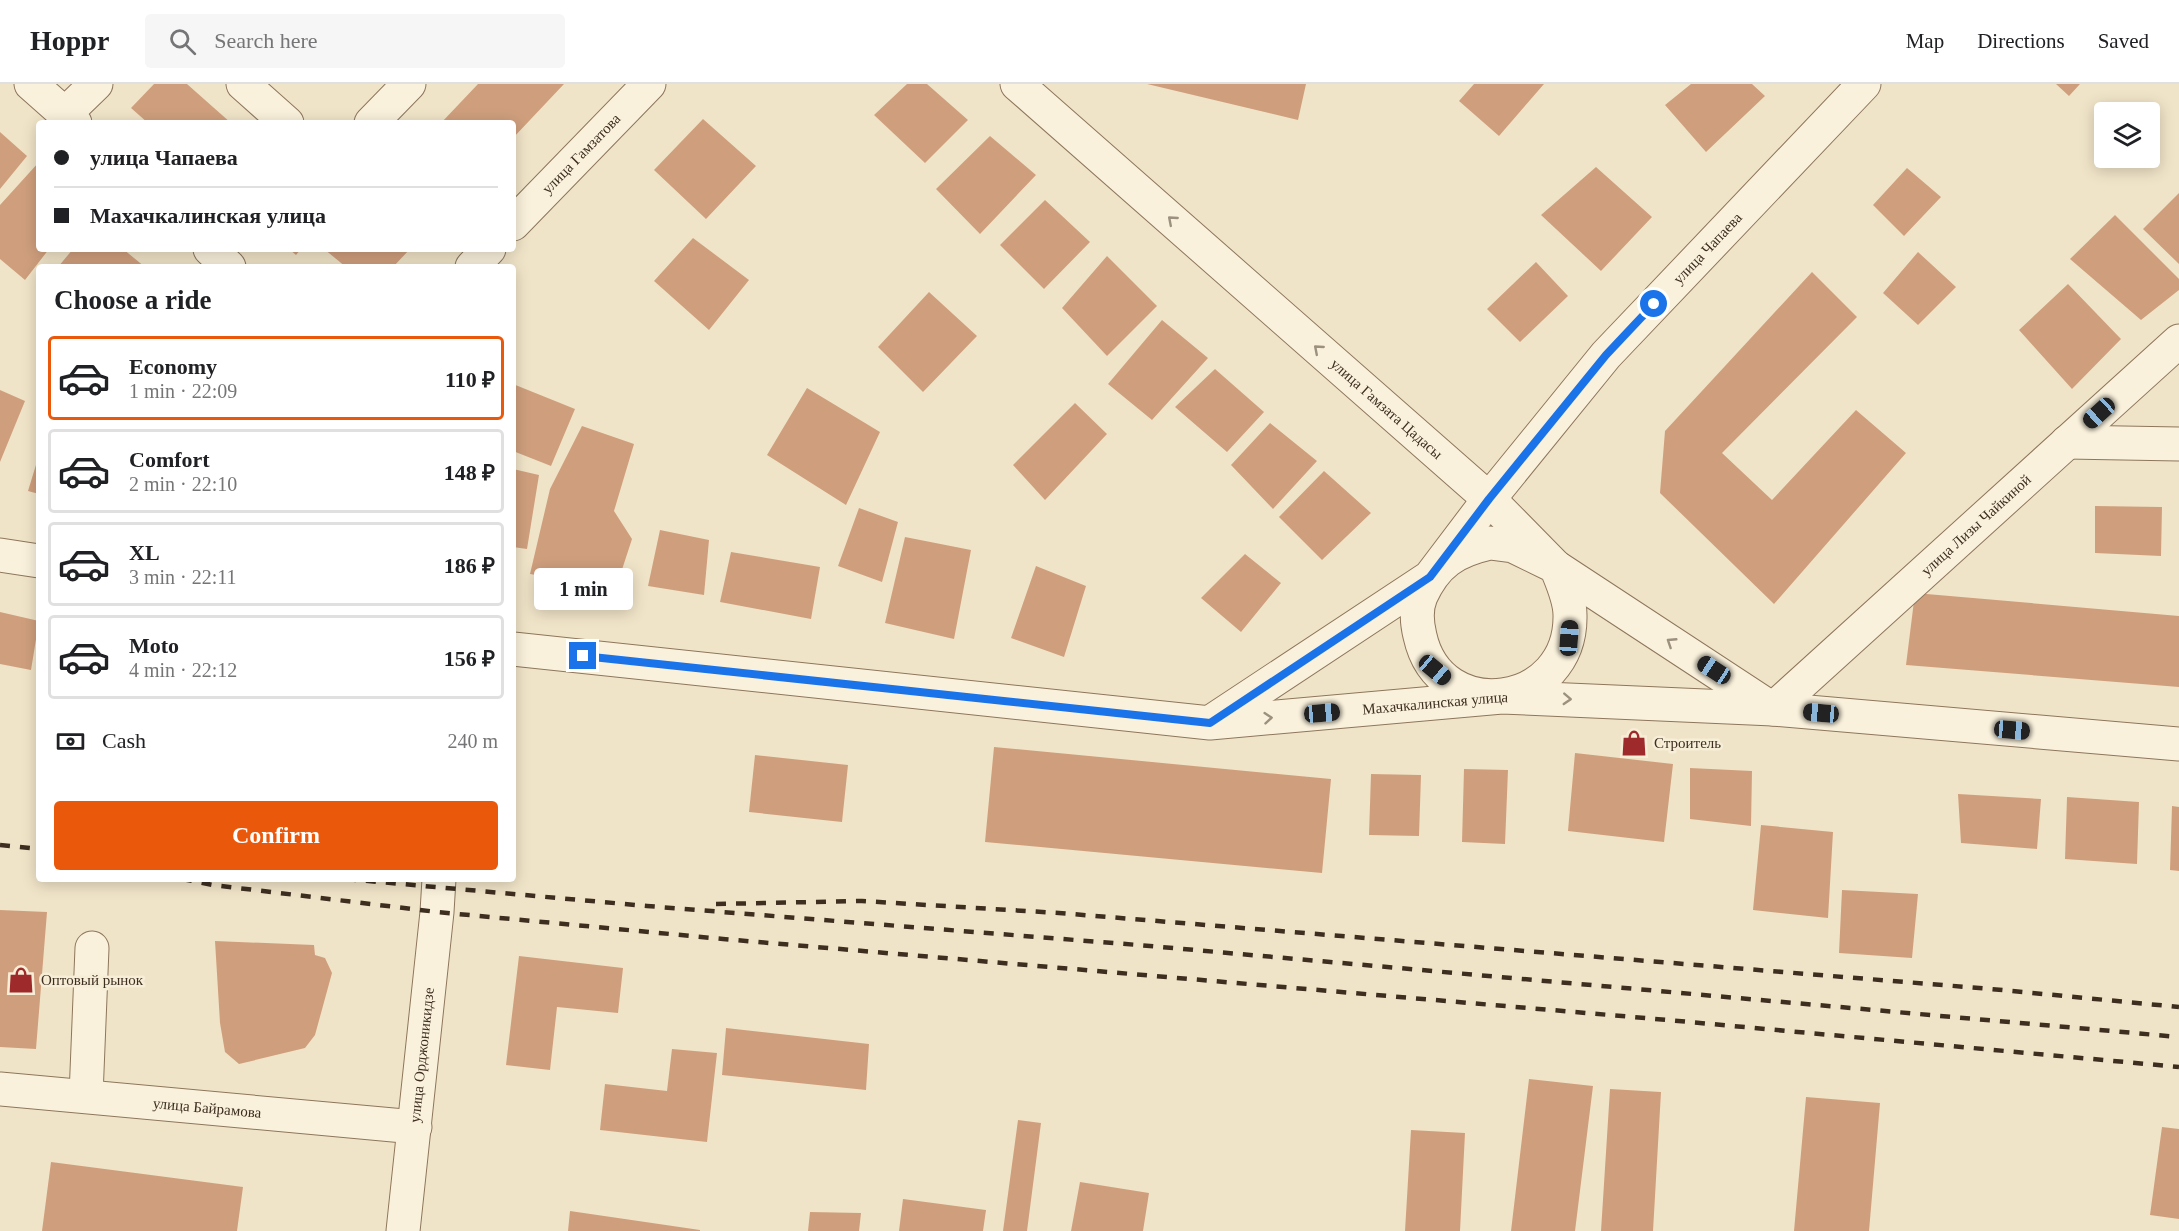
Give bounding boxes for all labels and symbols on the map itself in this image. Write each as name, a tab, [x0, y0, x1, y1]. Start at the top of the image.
street label: улица Гамзатова	[539, 110, 624, 197]
street label: улица Чапаева	[1670, 209, 1745, 287]
one-way arrow	[1168, 216, 1179, 227]
route start	[1640, 290, 1667, 317]
one-way arrow	[1315, 345, 1325, 356]
street label: улица Гамзата Цадасы	[1327, 356, 1446, 462]
car	[2080, 394, 2118, 432]
street label: улица Лизы Чайкиной	[1918, 471, 2034, 579]
callout: 1 min	[534, 569, 632, 611]
car	[1559, 619, 1579, 657]
one-way arrow	[1667, 638, 1677, 650]
route end	[569, 642, 596, 669]
car	[1415, 652, 1455, 688]
car	[1694, 653, 1734, 687]
street label: Махачкалинская улица	[1362, 689, 1509, 717]
one-way arrow	[1562, 693, 1571, 706]
car	[1303, 702, 1341, 724]
car	[1802, 702, 1840, 724]
one-way arrow	[1263, 711, 1272, 724]
car	[1993, 719, 2031, 741]
shop icon: Строитель	[1619, 728, 1649, 758]
place label: Строитель	[1654, 735, 1721, 751]
shop icon: Оптовый рынок	[6, 965, 36, 995]
place label: Оптовый рынок	[41, 972, 144, 988]
street label: улица Орджоникидзе	[407, 986, 437, 1123]
street label: улица Байрамова	[152, 1095, 262, 1121]

